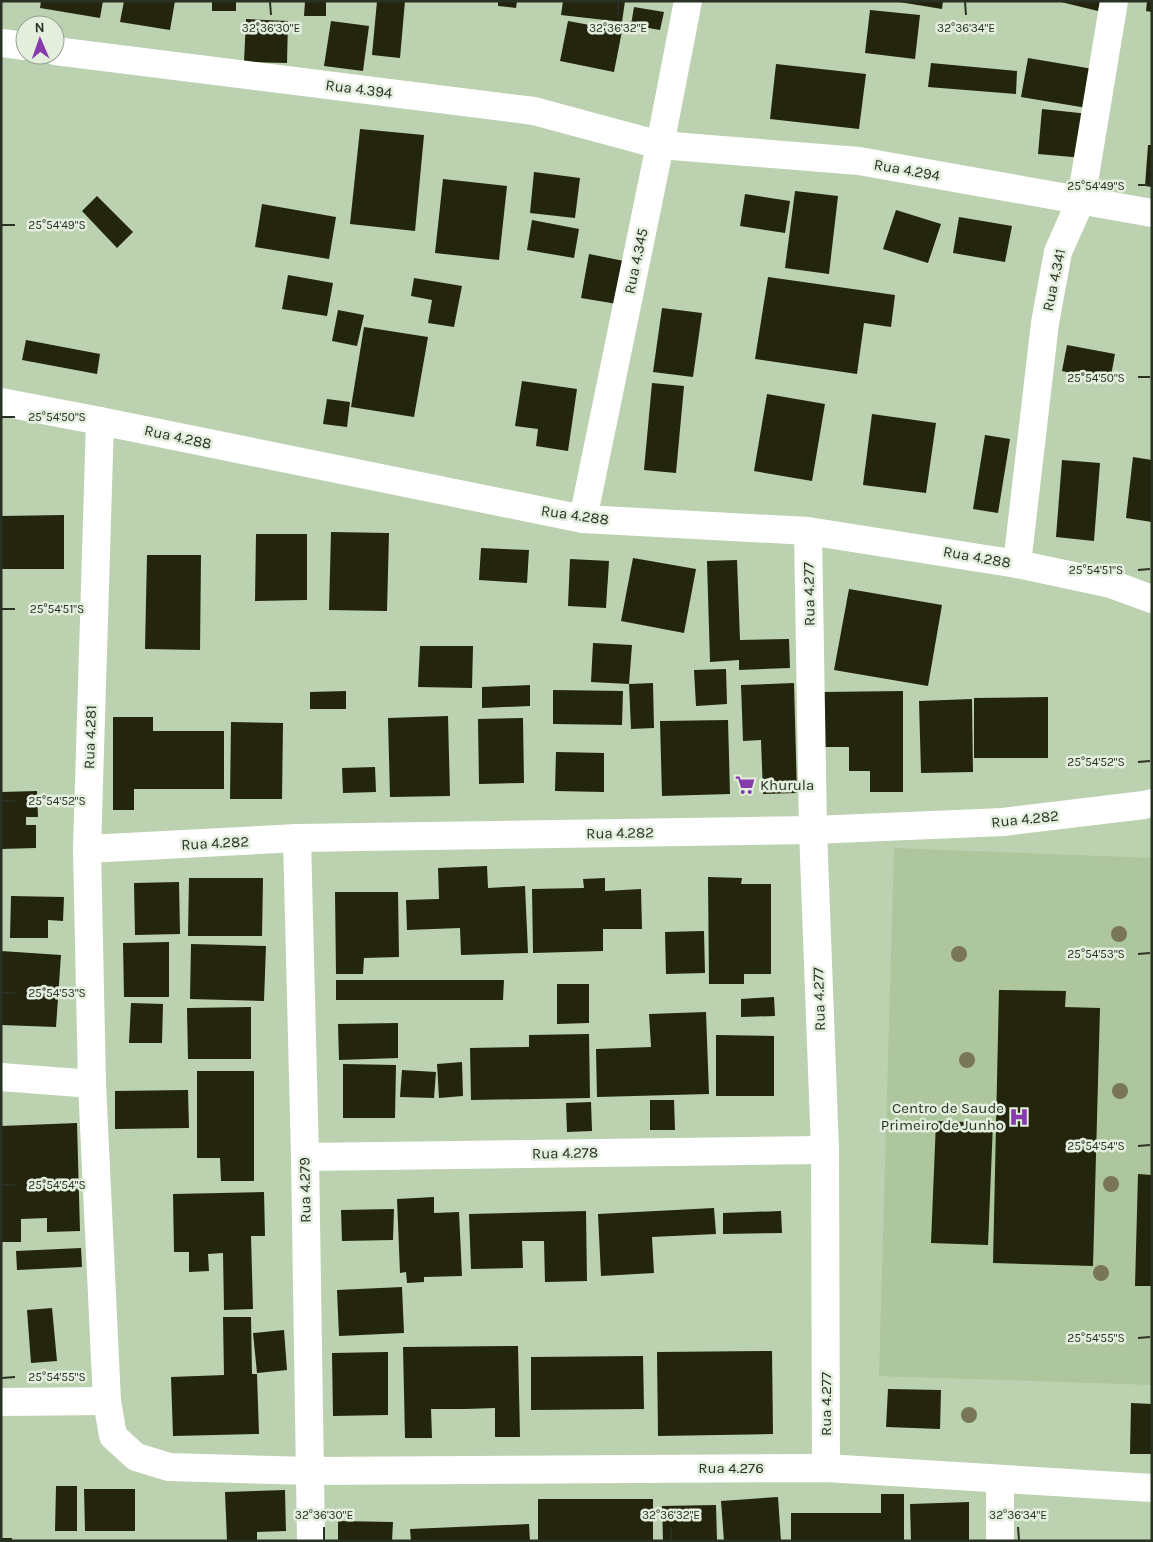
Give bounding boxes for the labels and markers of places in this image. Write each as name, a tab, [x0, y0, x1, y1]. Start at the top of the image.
supermarket icon: Khurula	[734, 774, 756, 796]
place label: Khurula	[760, 776, 814, 794]
place label: Centro de Saude Primeiro de Junho	[881, 1099, 1004, 1134]
hospital icon: Centro de Saude Primeiro de Junho	[1008, 1106, 1030, 1128]

